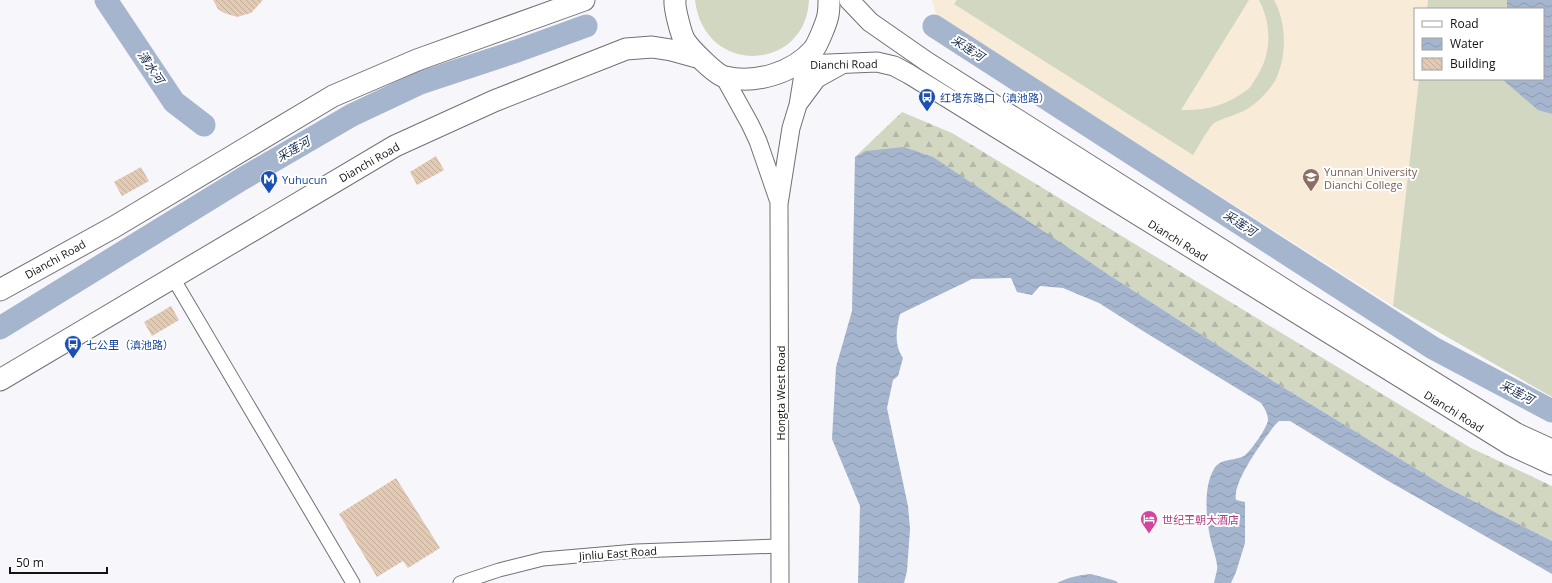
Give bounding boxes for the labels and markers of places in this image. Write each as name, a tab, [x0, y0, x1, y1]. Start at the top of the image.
bus stop icon: 红塔东路口（滇池路）	[917, 87, 937, 112]
place label: 红塔东路口（滇池路）	[940, 90, 1050, 105]
place label: Yunnan University Dianchi College	[1324, 164, 1418, 192]
school or university icon: Yunnan University Dianchi College	[1301, 167, 1321, 192]
metro station icon: Yuhucun	[259, 169, 279, 194]
place label: Yuhucun	[282, 172, 327, 187]
bus stop icon: 七公里（滇池路）	[63, 334, 83, 359]
place label: 七公里（滇池路）	[86, 337, 174, 352]
hotel icon: 世纪王朝大酒店	[1139, 509, 1159, 534]
place label: 世纪王朝大酒店	[1162, 512, 1239, 527]

